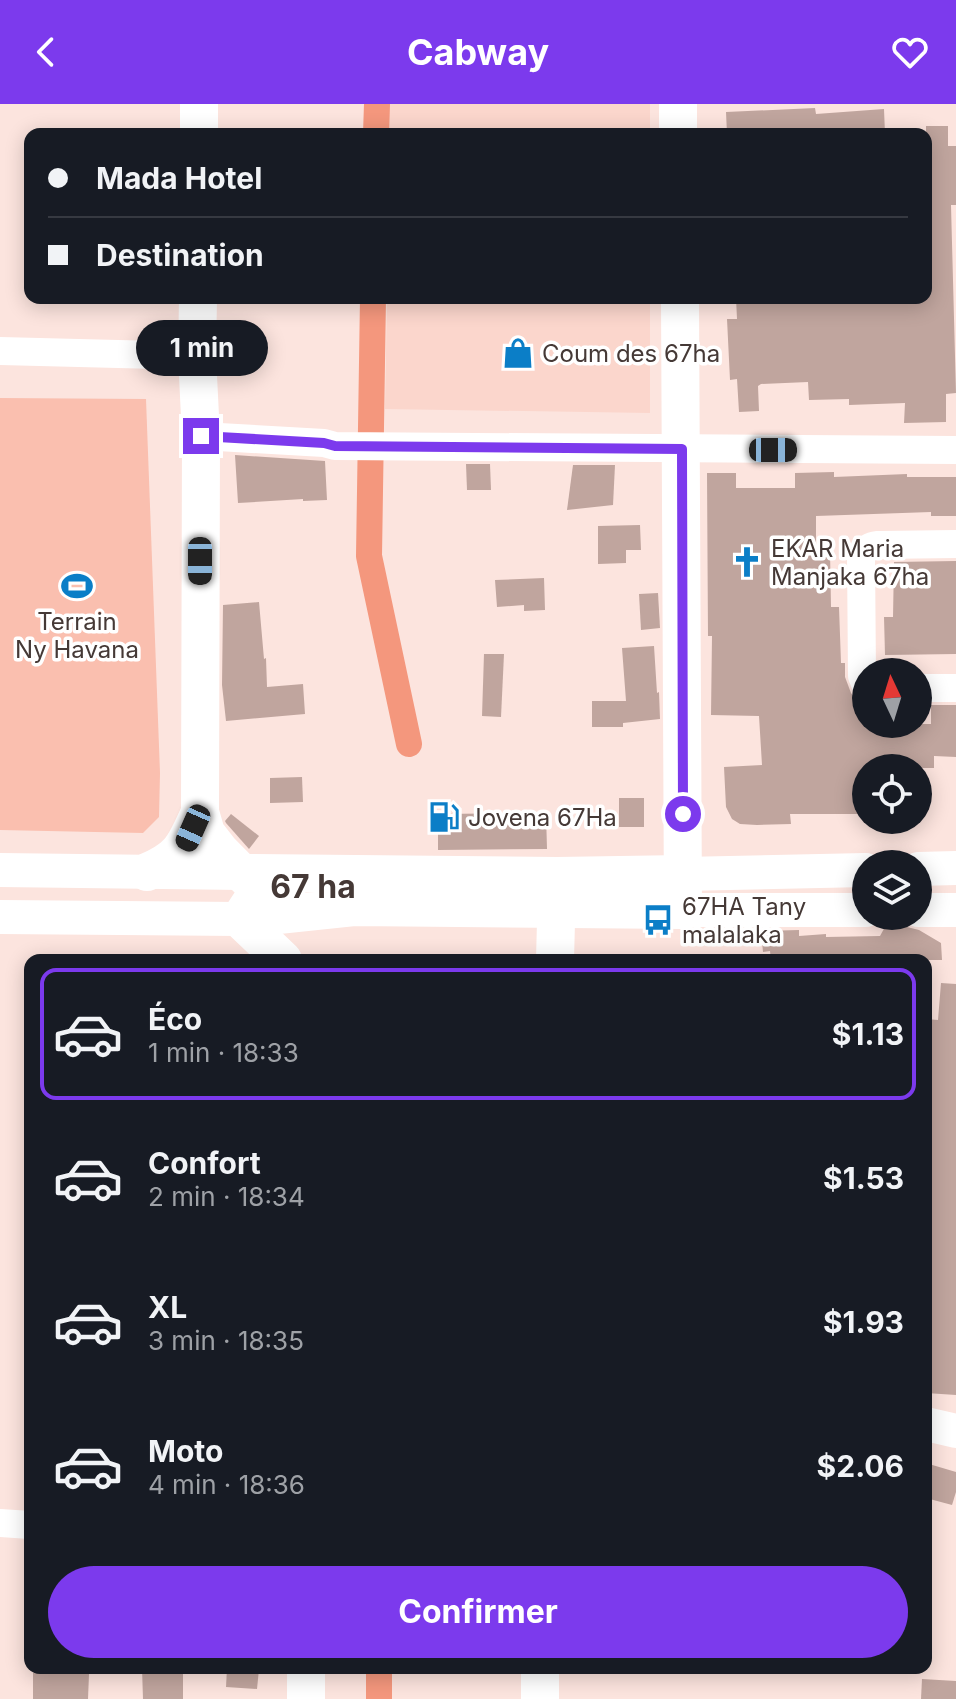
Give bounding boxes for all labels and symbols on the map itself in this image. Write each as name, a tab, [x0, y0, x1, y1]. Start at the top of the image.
callout: 1 min	[135, 320, 267, 376]
shop icon: Coum des 67ha	[501, 336, 535, 370]
place label: Coum des 67ha	[542, 339, 720, 368]
route end	[183, 418, 219, 454]
car	[749, 438, 797, 462]
place label: EKAR Maria Manjaka 67ha	[771, 534, 929, 591]
car	[188, 537, 212, 585]
church icon: EKAR Maria Manjaka 67ha	[730, 545, 764, 579]
sports icon: Terrain Ny Havana	[60, 569, 94, 603]
place label: Terrain Ny Havana	[15, 607, 139, 664]
north arrow	[852, 658, 932, 738]
route start	[665, 796, 701, 832]
fuel station icon: Jovena 67Ha	[427, 800, 461, 834]
car	[172, 801, 214, 855]
place label: Jovena 67Ha	[468, 803, 617, 832]
district label: 67 ha	[270, 867, 356, 906]
place label: 67HA Tany malalaka	[682, 892, 806, 949]
bus stop icon: 67HA Tany malalaka	[641, 903, 675, 937]

